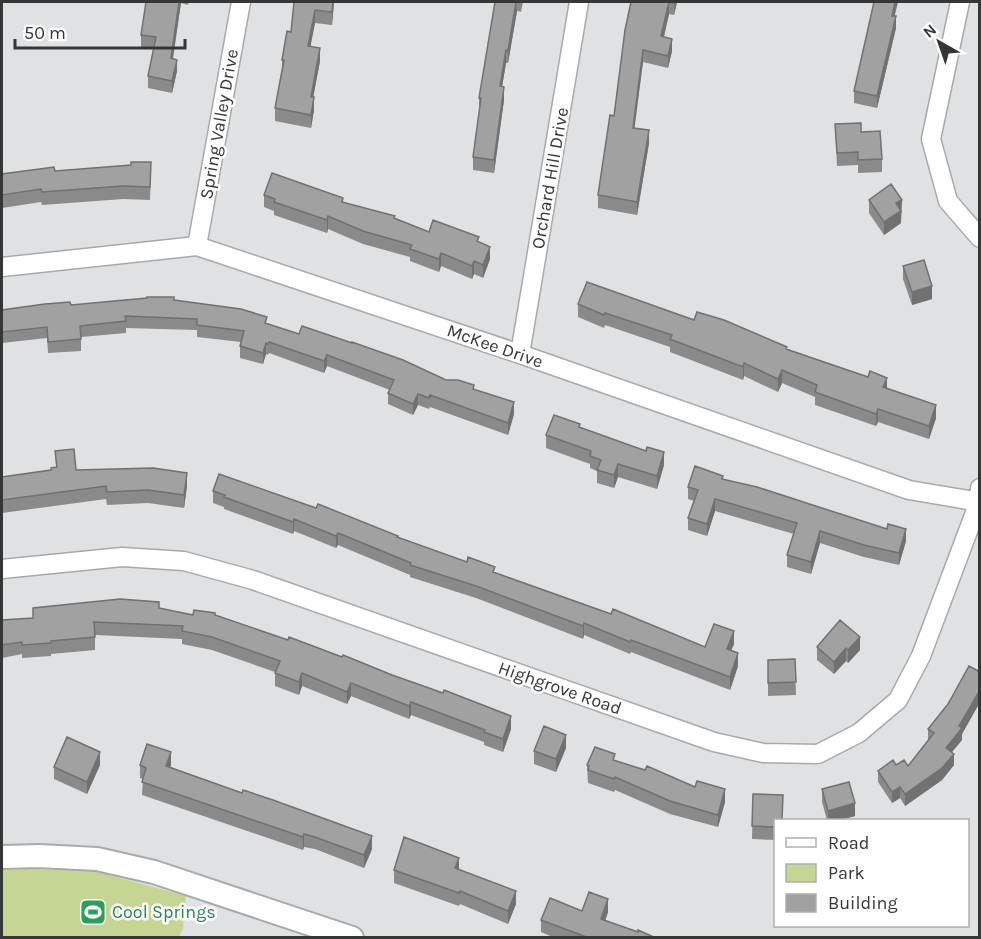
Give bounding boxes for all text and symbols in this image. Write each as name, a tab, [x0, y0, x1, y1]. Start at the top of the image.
scale bar	[15, 12, 184, 50]
north arrow	[909, 12, 969, 72]
text: N	[919, 20, 940, 42]
text: 50 m	[24, 22, 66, 44]
street label: Spring Valley Drive	[195, 47, 243, 201]
street label: Orchard Hill Drive	[527, 105, 573, 251]
street label: McKee Drive	[444, 319, 546, 373]
street label: Highgrove Road	[495, 657, 625, 719]
legend	[774, 819, 969, 927]
text: Road	[828, 832, 869, 854]
text: Park	[828, 862, 865, 884]
text: Building	[828, 892, 898, 914]
sports icon: Cool Springs	[78, 897, 108, 927]
place label: Cool Springs	[112, 901, 216, 923]

